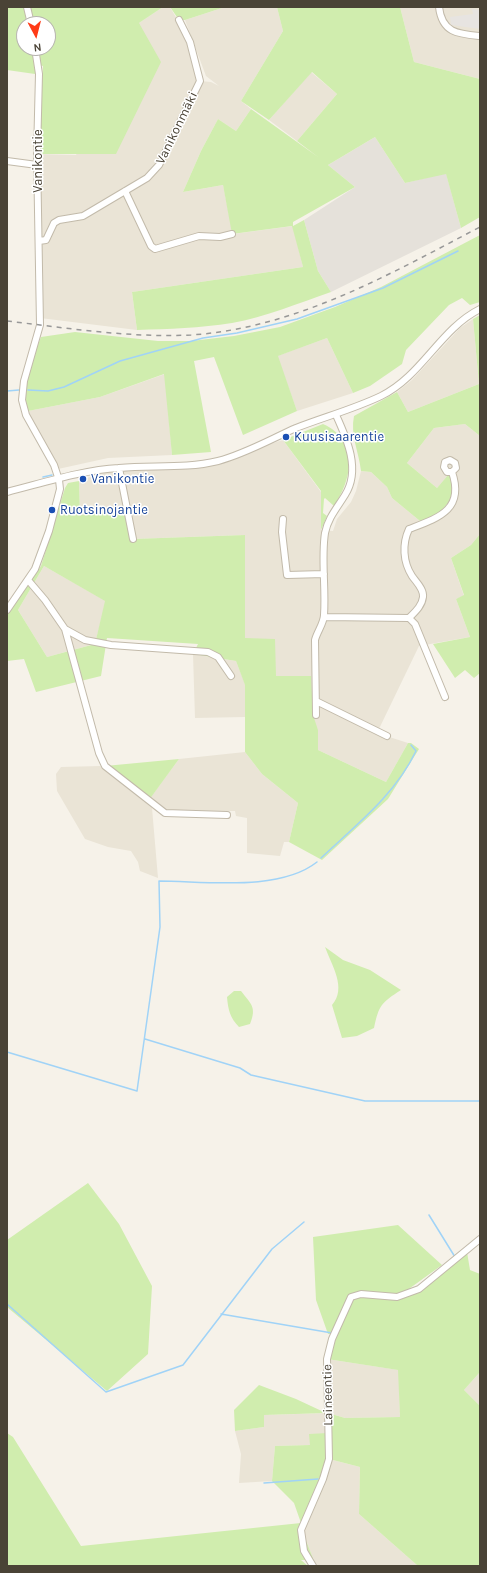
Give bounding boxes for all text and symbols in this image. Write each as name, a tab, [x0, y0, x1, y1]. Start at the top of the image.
north arrow	[16, 16, 56, 56]
text: N	[33, 40, 42, 54]
street label: Vanikonmäki	[153, 89, 201, 167]
street label: Vanikontie	[30, 129, 46, 193]
place label: Kuusisaarentie	[294, 429, 384, 445]
marker: Kuusisaarentie	[281, 432, 291, 442]
place label: Vanikontie	[91, 471, 154, 487]
marker: Vanikontie	[78, 474, 88, 484]
place label: Ruotsinojantie	[60, 502, 148, 518]
marker: Ruotsinojantie	[47, 505, 57, 515]
street label: Laineentie	[320, 1364, 336, 1426]

